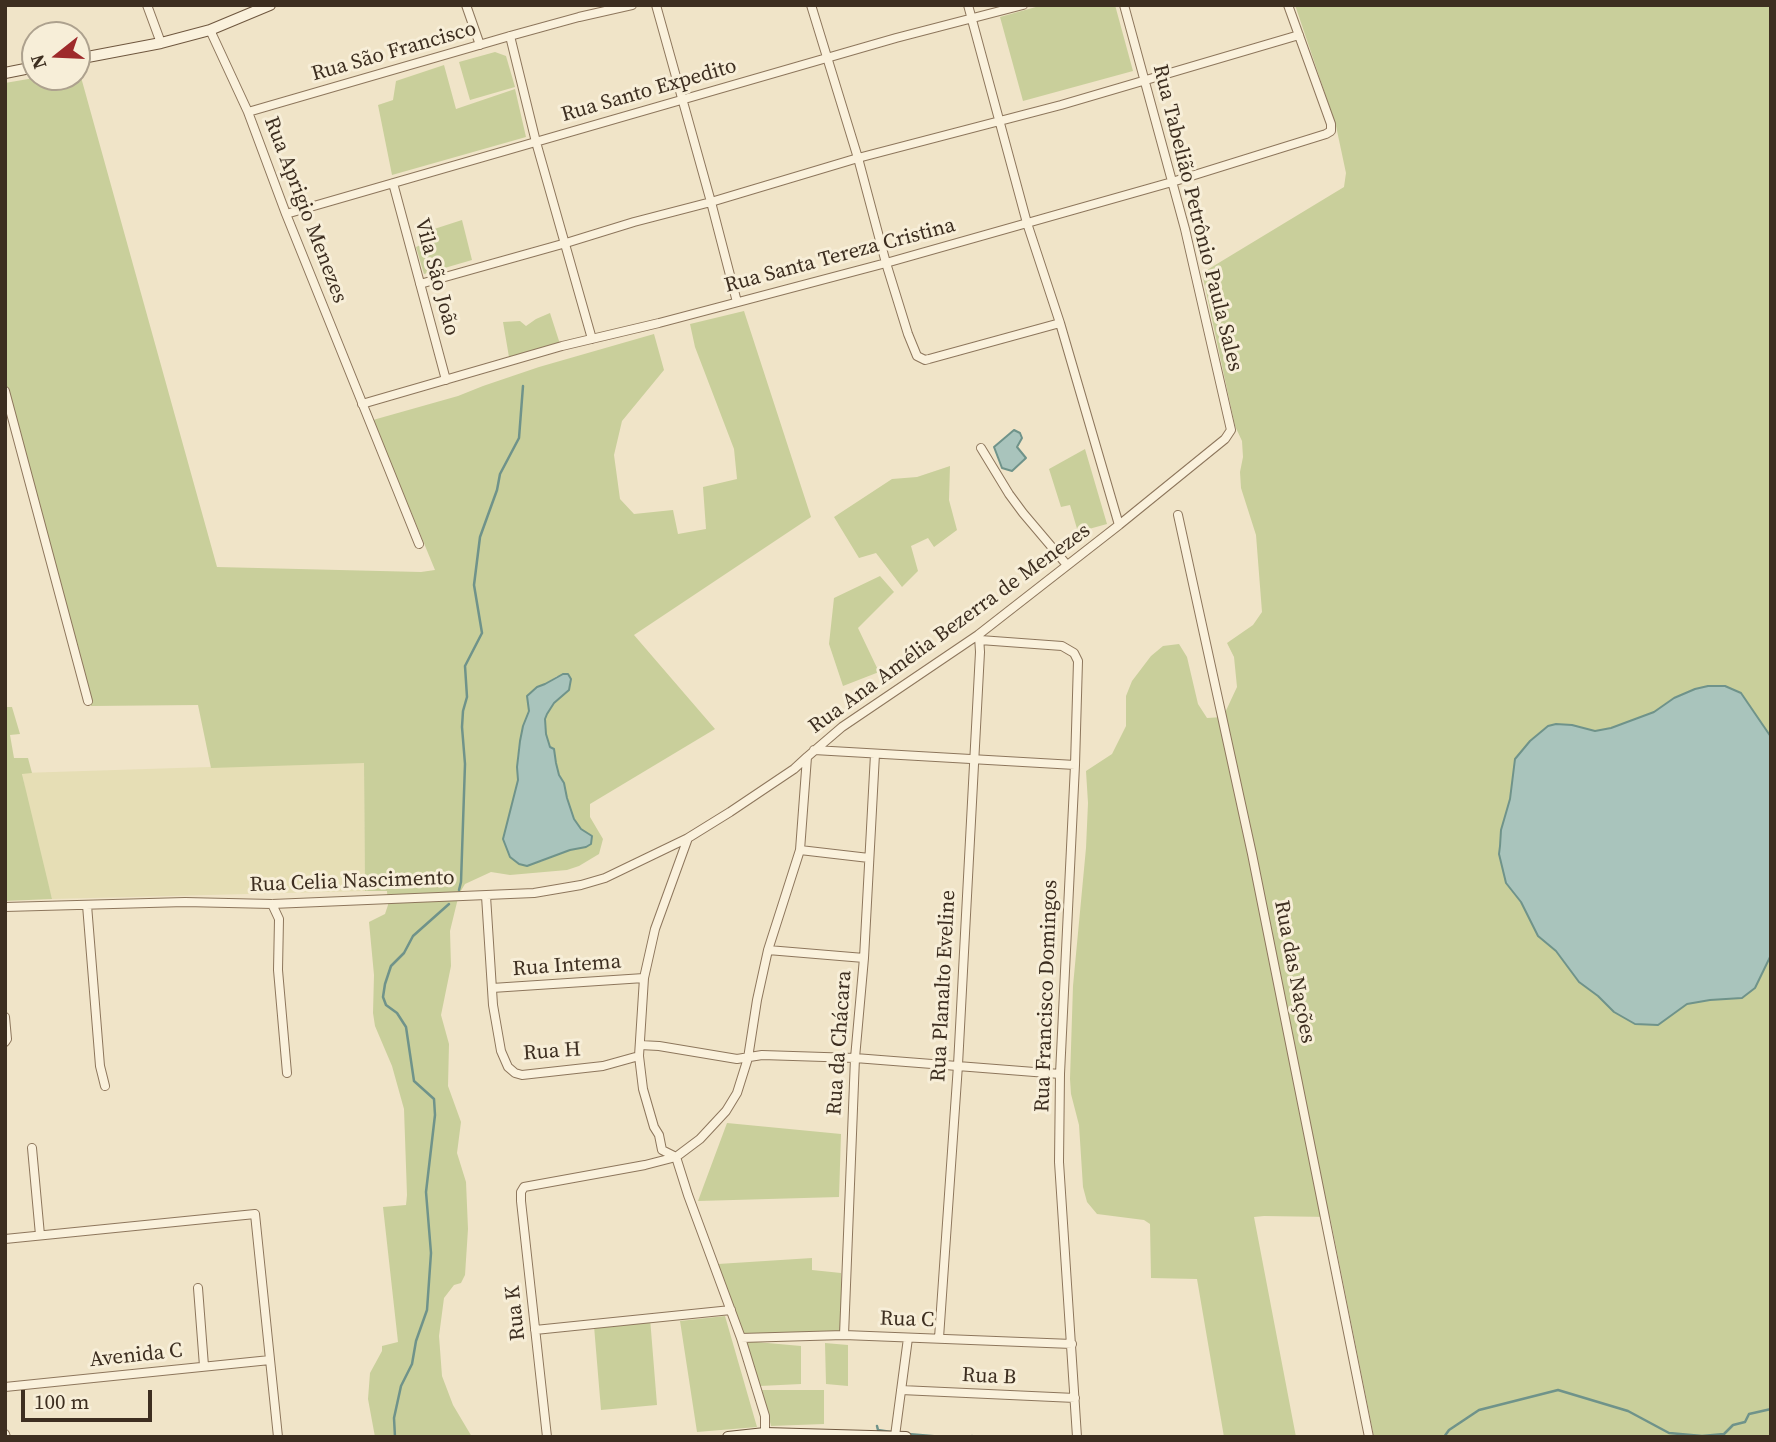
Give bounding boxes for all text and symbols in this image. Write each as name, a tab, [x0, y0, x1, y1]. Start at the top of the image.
street label: Rua São Francisco	[309, 16, 479, 88]
north arrow	[21, 21, 91, 91]
text: N	[23, 51, 52, 72]
street label: Rua Santo Expedito	[558, 54, 740, 128]
street label: Rua Tabelião Petrônio Paula Sales	[1147, 62, 1247, 374]
street label: Rua Aprigio Menezes	[258, 113, 352, 307]
street label: Rua Santa Tereza Cristina	[722, 213, 958, 299]
street label: Vila São João	[408, 216, 464, 338]
street label: Rua Ana Amélia Bezerra de Menezes	[804, 518, 1096, 740]
street label: Rua Celia Nascimento	[249, 866, 455, 898]
street label: Rua Francisco Domingos	[1030, 879, 1064, 1113]
street label: Rua Planalto Eveline	[926, 889, 962, 1083]
street label: Rua das Nações	[1268, 898, 1320, 1046]
street label: Rua Intema	[512, 950, 622, 982]
street label: Rua da Chácara	[822, 970, 858, 1116]
street label: Rua H	[522, 1037, 582, 1067]
street label: Rua K	[501, 1284, 531, 1342]
street label: Rua C	[879, 1306, 935, 1334]
street label: Avenida C	[88, 1339, 184, 1373]
street label: Rua B	[961, 1363, 1017, 1391]
scale bar	[24, 1376, 156, 1420]
text: 100 m	[34, 1387, 89, 1416]

